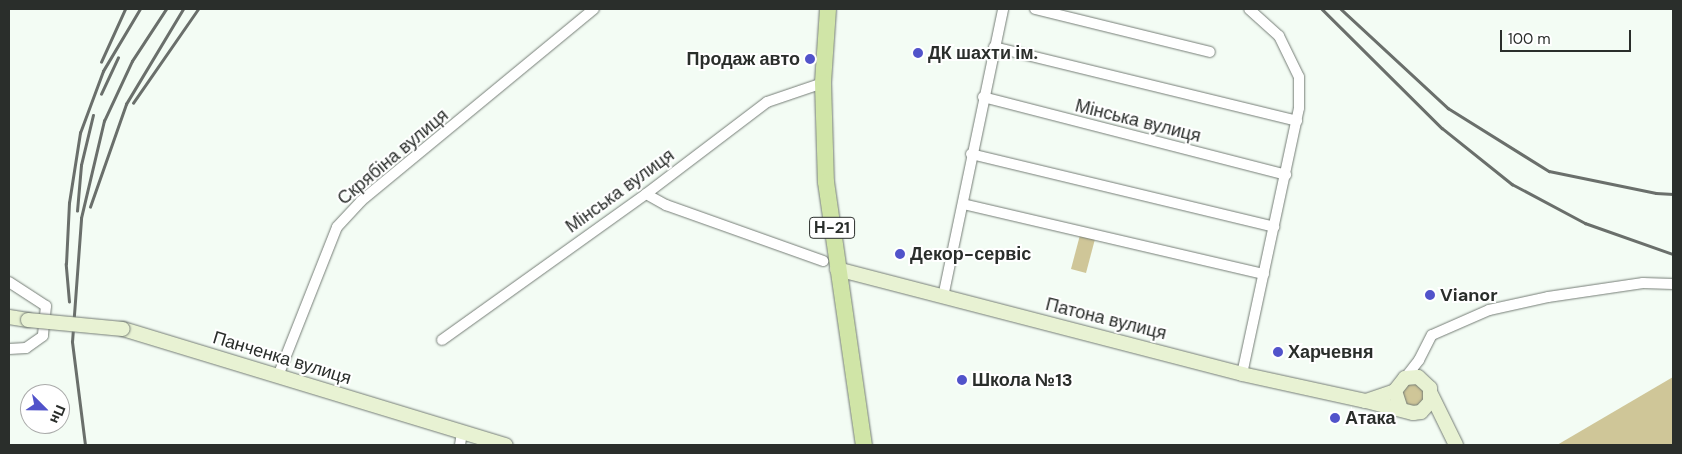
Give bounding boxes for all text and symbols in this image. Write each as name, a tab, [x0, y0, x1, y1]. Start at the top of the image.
scale bar	[1502, 20, 1633, 52]
text: 100 m	[1508, 29, 1551, 49]
place label: ДК шахти ім.	[928, 42, 1038, 64]
marker: ДК шахти ім.	[912, 47, 924, 59]
place label: Продаж авто	[686, 48, 800, 70]
marker: Продаж авто	[804, 53, 816, 65]
street label: Мінська вулиця	[1073, 95, 1203, 147]
street label: Скрябіна вулиця	[333, 104, 453, 210]
street label: Мінська вулиця	[562, 144, 678, 238]
road number: Н-21	[808, 214, 856, 242]
place label: Декор-сервіс	[910, 243, 1031, 265]
marker: Декор-сервіс	[894, 248, 906, 260]
place label: Vianor	[1440, 284, 1498, 306]
marker: Vianor	[1424, 289, 1436, 301]
street label: Патона вулиця	[1043, 294, 1169, 344]
street label: Панченка вулиця	[210, 327, 354, 389]
place label: Харчевня	[1288, 341, 1373, 363]
marker: Харчевня	[1272, 346, 1284, 358]
place label: Школа №13	[972, 369, 1073, 391]
marker: Школа №13	[956, 374, 968, 386]
north arrow	[20, 384, 70, 434]
text: Пн	[46, 402, 70, 427]
place label: Атака	[1345, 407, 1396, 429]
marker: Атака	[1329, 412, 1341, 424]

